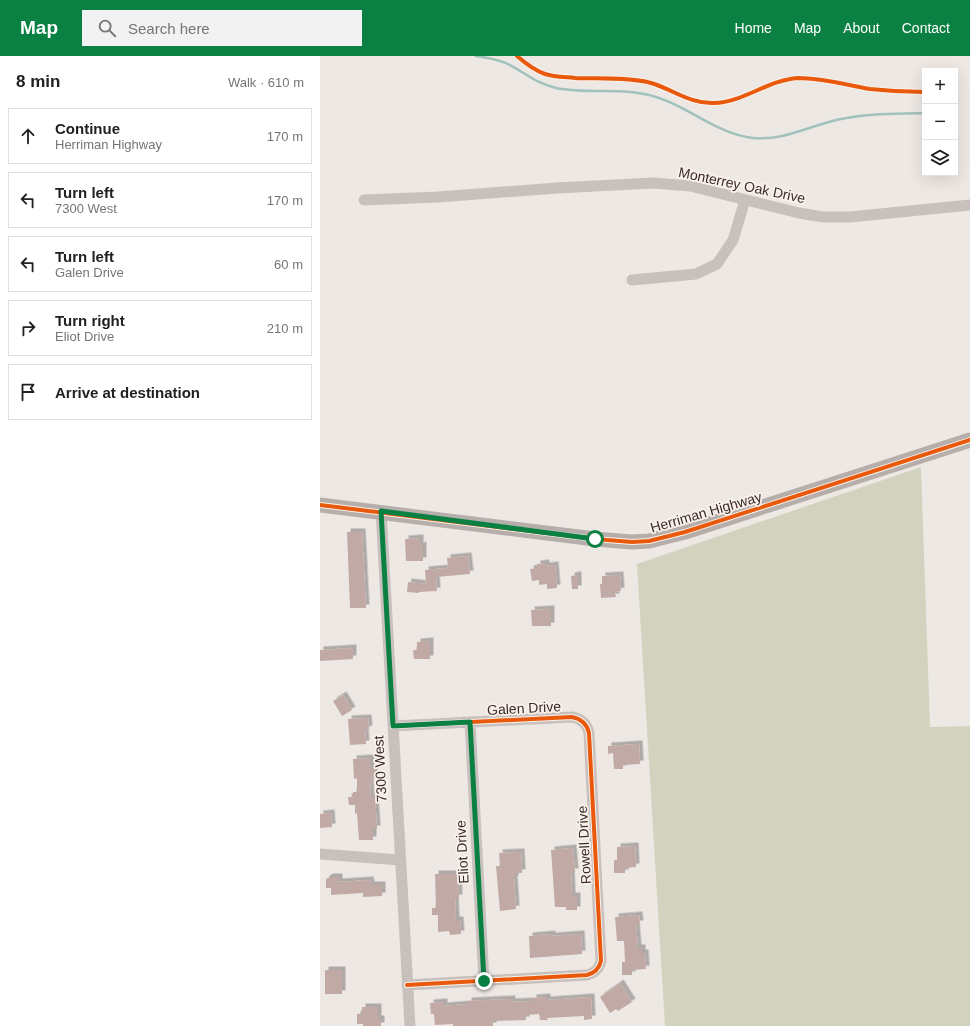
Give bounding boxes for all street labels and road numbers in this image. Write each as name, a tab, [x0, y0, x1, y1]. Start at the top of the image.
street label: Monterrey Oak Drive	[677, 164, 807, 206]
street label: Herriman Highway	[648, 488, 764, 536]
street label: Galen Drive	[487, 698, 562, 718]
street label: 7300 West	[370, 735, 390, 803]
street label: Rowell Drive	[574, 805, 594, 885]
street label: Eliot Drive	[452, 820, 472, 884]

